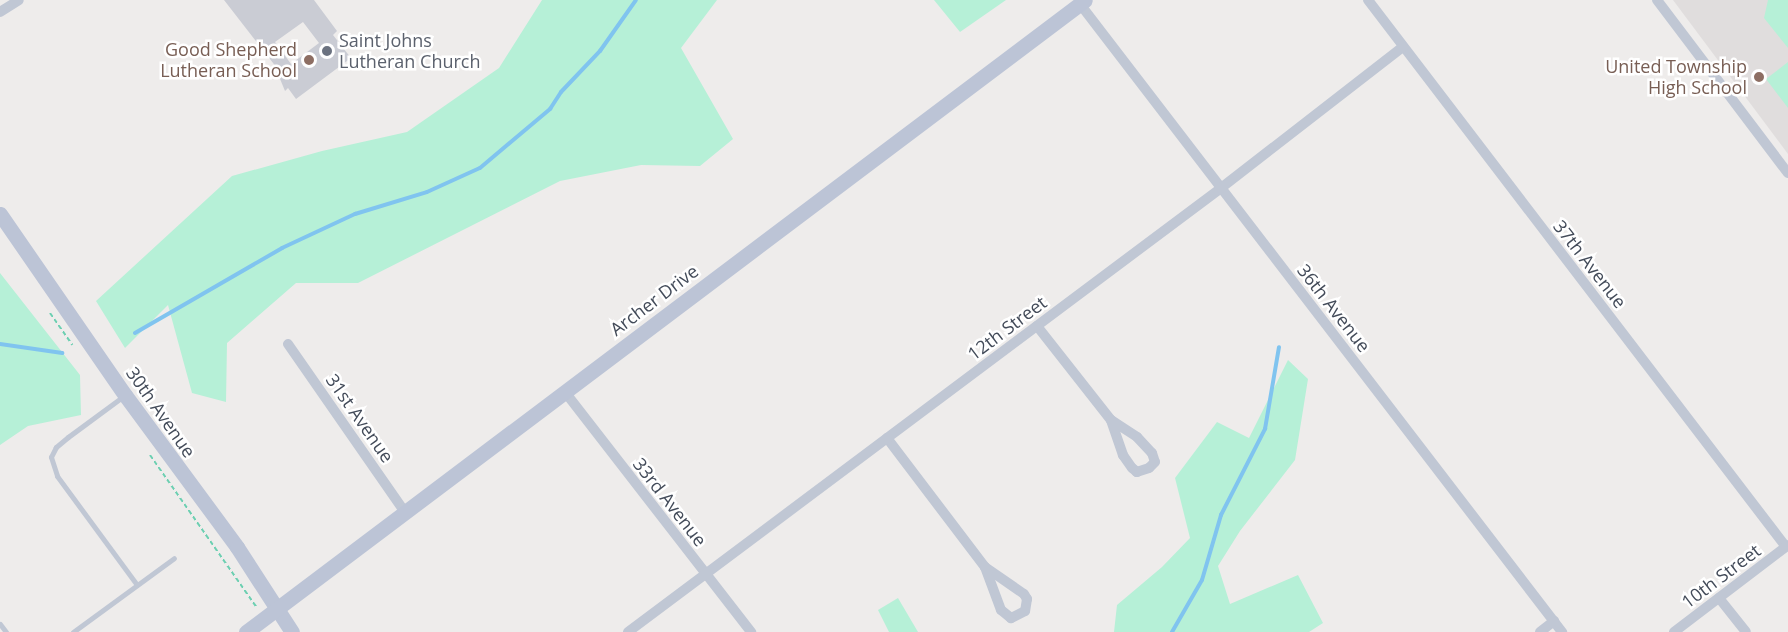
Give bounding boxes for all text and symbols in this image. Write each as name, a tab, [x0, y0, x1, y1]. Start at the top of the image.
place label: Saint Johns Lutheran Church	[339, 30, 481, 72]
place label: Good Shepherd Lutheran School	[160, 39, 297, 82]
marker: Saint Johns Lutheran Church	[320, 44, 334, 58]
marker: Good Shepherd Lutheran School	[302, 53, 316, 67]
place label: United Township High School	[1605, 56, 1747, 98]
marker: United Township High School	[1752, 70, 1766, 84]
street label: 37th Avenue	[1549, 216, 1631, 312]
street label: Archer Drive	[606, 260, 702, 340]
street label: 36th Avenue	[1293, 260, 1375, 356]
street label: 12th Street	[963, 291, 1051, 365]
street label: 30th Avenue	[122, 363, 200, 461]
street label: 31st Avenue	[322, 370, 398, 466]
street label: 33rd Avenue	[629, 453, 711, 551]
street label: 10th Street	[1677, 539, 1765, 613]

